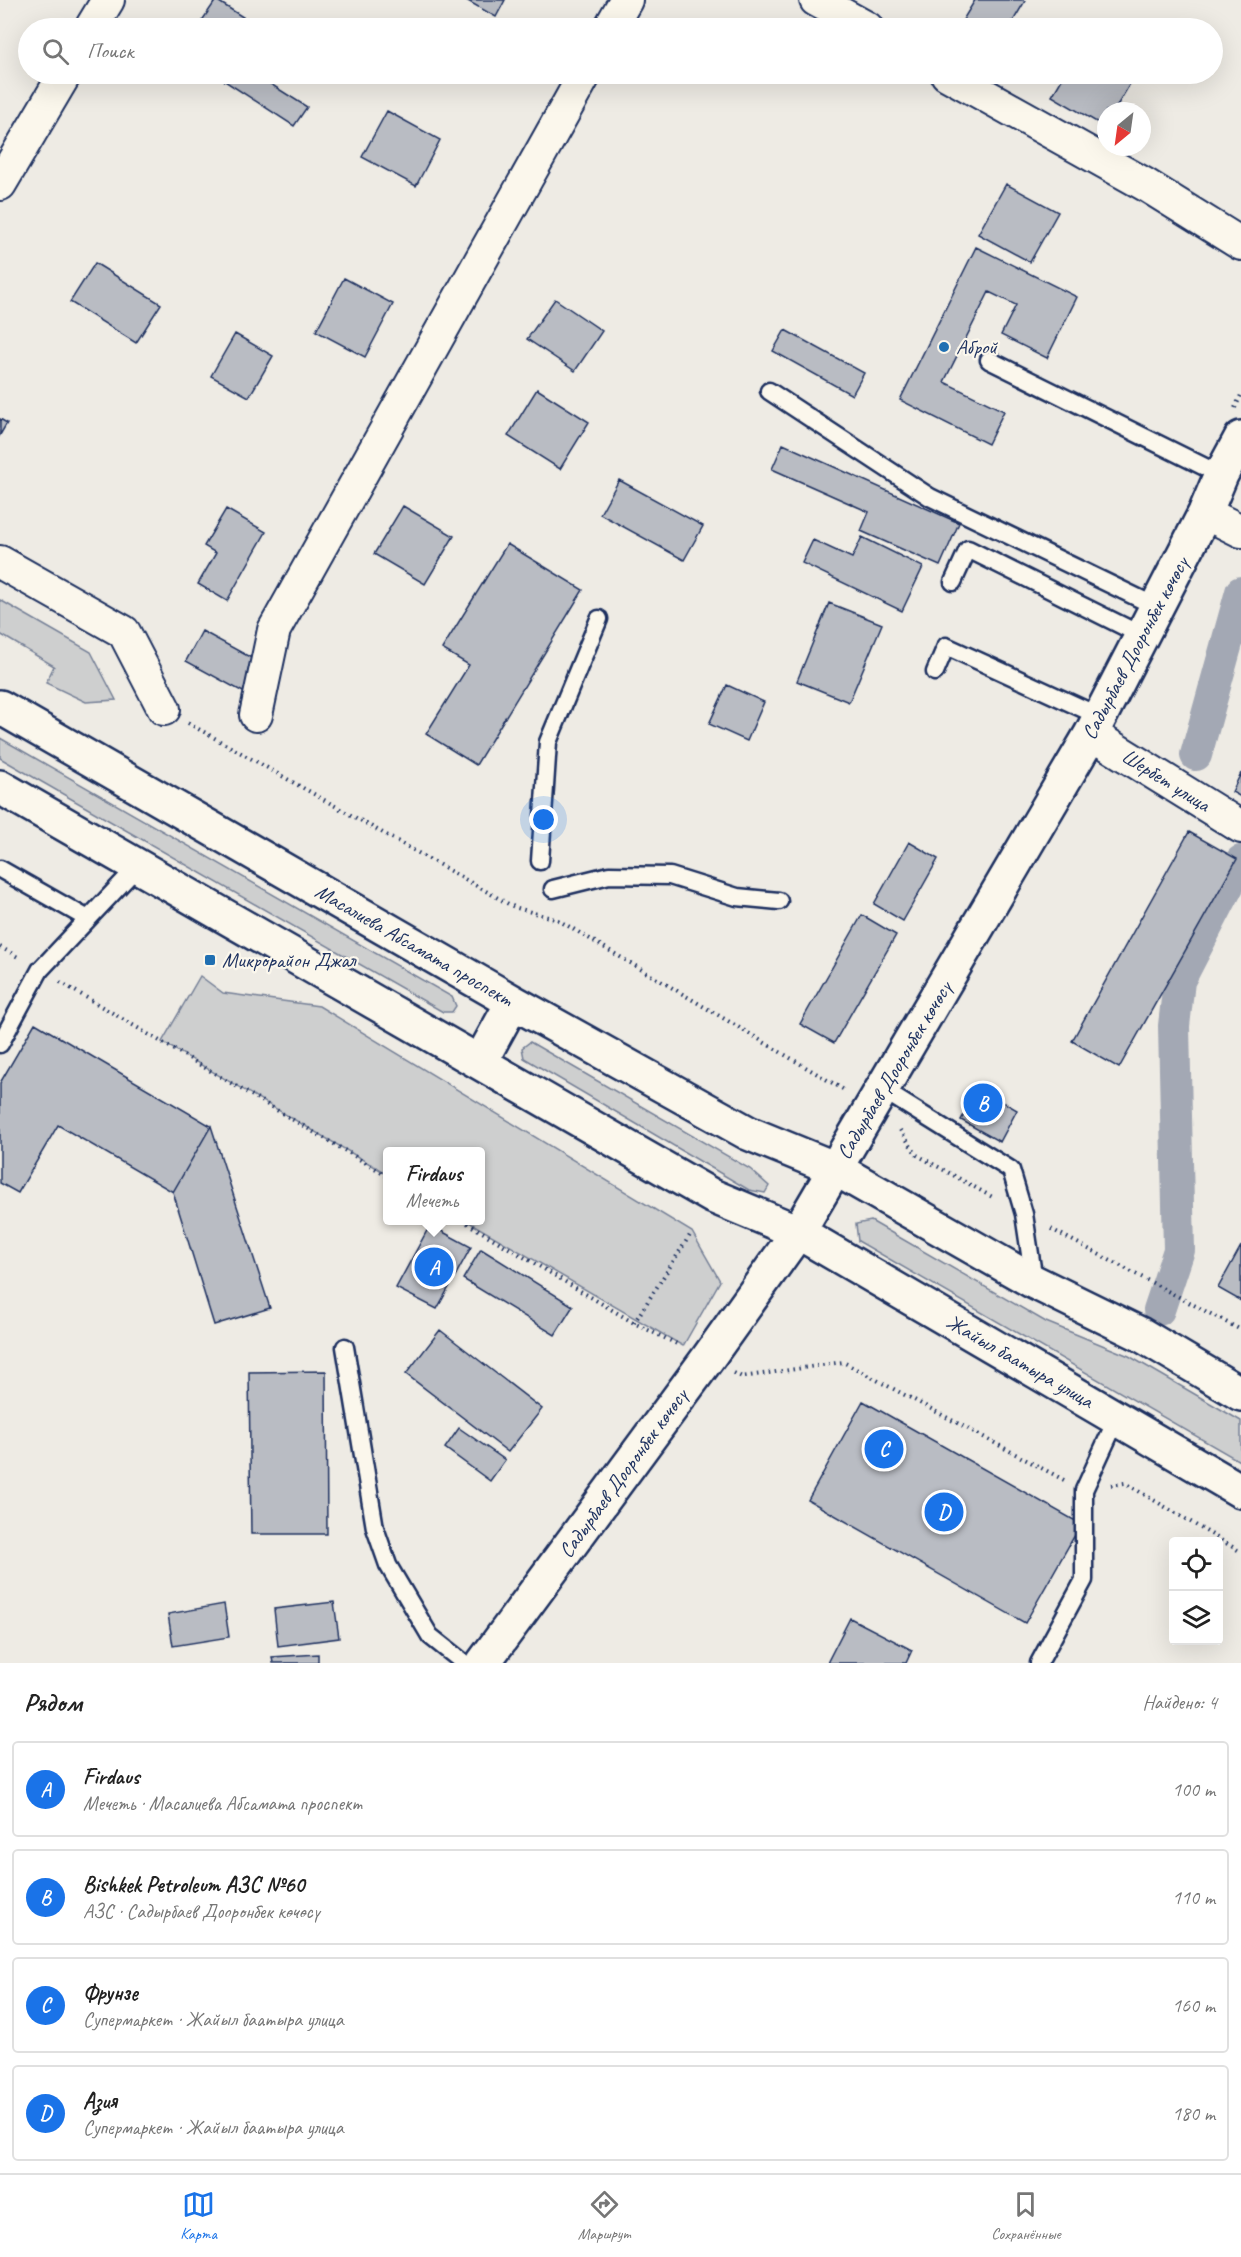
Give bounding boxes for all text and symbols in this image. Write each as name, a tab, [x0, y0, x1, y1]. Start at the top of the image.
search box	[18, 18, 1223, 84]
icon: search	[39, 35, 72, 68]
text: Поиск	[87, 37, 133, 65]
north arrow	[1097, 102, 1151, 156]
place label: Аброй	[956, 334, 998, 360]
marker: Аброй	[937, 340, 951, 354]
street label: Садырбаев Дооронбек көчөсү	[1076, 550, 1195, 744]
street label: Шербет улица	[1117, 743, 1216, 818]
your location	[529, 805, 558, 834]
street label: Масалиева Абсамата проспект	[311, 878, 518, 1013]
place label: Микрорайон Джал	[222, 947, 358, 973]
marker: Микрорайон Джал	[203, 953, 217, 967]
street label: Садырбаев Дооронбек көчөсү	[831, 974, 959, 1164]
pin: B	[964, 1080, 1002, 1126]
popup	[383, 1147, 485, 1225]
text: Firdaus	[406, 1160, 462, 1188]
text: Мечеть	[406, 1188, 458, 1213]
pin: A	[414, 1244, 454, 1290]
street label: Жайыл баатыра улица	[942, 1308, 1100, 1415]
street label: Садырбаев Дооронбек көчөсү	[553, 1381, 695, 1563]
pin: C	[864, 1426, 904, 1472]
pin: D	[924, 1490, 964, 1534]
map controls	[1169, 1537, 1223, 1645]
button: locate	[1169, 1537, 1223, 1591]
button: layers	[1169, 1591, 1223, 1645]
text: Рядом	[24, 1686, 82, 1719]
text: Найдено: 4	[1142, 1690, 1217, 1715]
text: Firdaus	[83, 1763, 139, 1791]
text: A	[40, 1777, 51, 1802]
text: 100 m	[1172, 1777, 1215, 1802]
text: Мечеть · Масалиева Абсамата проспект	[83, 1791, 362, 1816]
text: Bishkek Petroleum АЗС №60	[83, 1871, 304, 1899]
text: B	[40, 1885, 51, 1910]
text: 110 m	[1172, 1885, 1215, 1910]
text: АЗС · Садырбаев Дооронбек көчөсү	[83, 1899, 320, 1924]
text: Фрунзе	[83, 1979, 138, 2007]
text: C	[41, 1993, 50, 2018]
text: 160 m	[1172, 1993, 1215, 2018]
text: Супермаркет · Жайыл баатыра улица	[83, 2007, 343, 2032]
text: Азия	[83, 2087, 117, 2115]
text: D	[40, 2101, 51, 2126]
text: 180 m	[1172, 2101, 1215, 2126]
text: Супермаркет · Жайыл баатыра улица	[83, 2115, 343, 2140]
tab: Карта	[180, 2188, 217, 2244]
tab: Маршрут	[578, 2188, 630, 2244]
tab: Сохранённые	[991, 2188, 1061, 2244]

